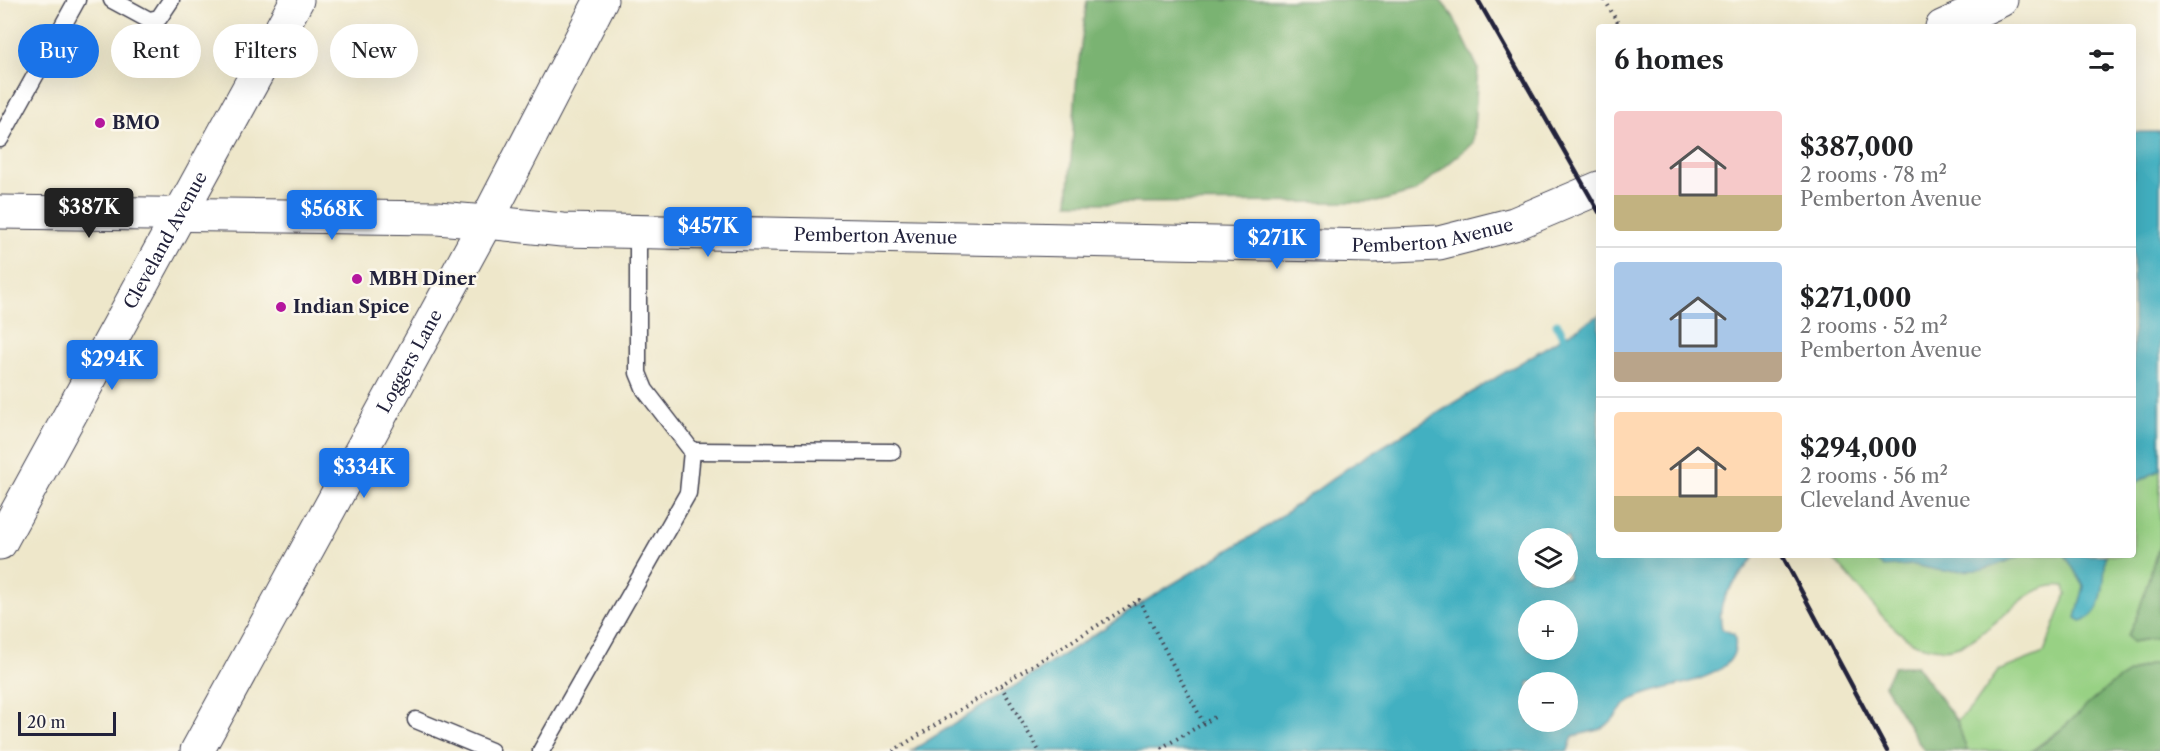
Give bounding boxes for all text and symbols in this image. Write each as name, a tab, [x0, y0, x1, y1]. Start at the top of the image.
chip: Buy	[18, 24, 99, 78]
chip: Rent	[111, 24, 201, 78]
chip: Filters	[213, 24, 318, 78]
chip: New	[330, 24, 418, 78]
text: 6 homes	[1614, 44, 1724, 76]
icon: filters	[2085, 44, 2118, 77]
place label: BMO	[112, 112, 160, 134]
marker: BMO	[93, 116, 107, 130]
text: $387,000	[1800, 131, 1914, 163]
icon: home	[1662, 135, 1734, 207]
text: 2 rooms · 78 m²	[1800, 163, 1947, 187]
street label: Cleveland Avenue	[119, 168, 212, 313]
text: Pemberton Avenue	[1800, 187, 1982, 211]
pin: $387K	[47, 188, 131, 239]
pin: $568K	[290, 190, 374, 241]
text: $387K	[58, 195, 120, 219]
text: $568K	[301, 197, 363, 221]
pin: $457K	[666, 207, 750, 258]
text: $457K	[678, 214, 738, 238]
street label: Pemberton Avenue	[1351, 214, 1516, 257]
pin: $271K	[1235, 219, 1319, 270]
street label: Pemberton Avenue	[793, 224, 958, 249]
text: $271K	[1248, 226, 1306, 250]
place label: MBH Diner	[369, 268, 476, 290]
marker: MBH Diner	[350, 272, 364, 286]
text: $271,000	[1800, 282, 1912, 314]
icon: home	[1662, 286, 1734, 358]
place label: Indian Spice	[293, 296, 409, 318]
marker: Indian Spice	[274, 300, 288, 314]
street label: Loggers Lane	[373, 306, 447, 417]
text: 2 rooms · 52 m²	[1800, 314, 1948, 338]
text: Pemberton Avenue	[1800, 338, 1982, 362]
pin: $294K	[70, 340, 154, 391]
text: $294K	[81, 347, 143, 371]
text: $294,000	[1800, 432, 1917, 464]
icon: home	[1662, 436, 1734, 508]
pin: $334K	[322, 448, 406, 499]
text: $334K	[333, 455, 395, 479]
text: 2 rooms · 56 m²	[1800, 464, 1948, 488]
text: Cleveland Avenue	[1800, 488, 1970, 512]
map controls	[1518, 528, 1578, 732]
button: layers	[1518, 528, 1578, 588]
button: +	[1518, 600, 1578, 660]
button: −	[1518, 672, 1578, 732]
scale bar	[18, 709, 116, 736]
text: 20 m	[27, 712, 66, 732]

